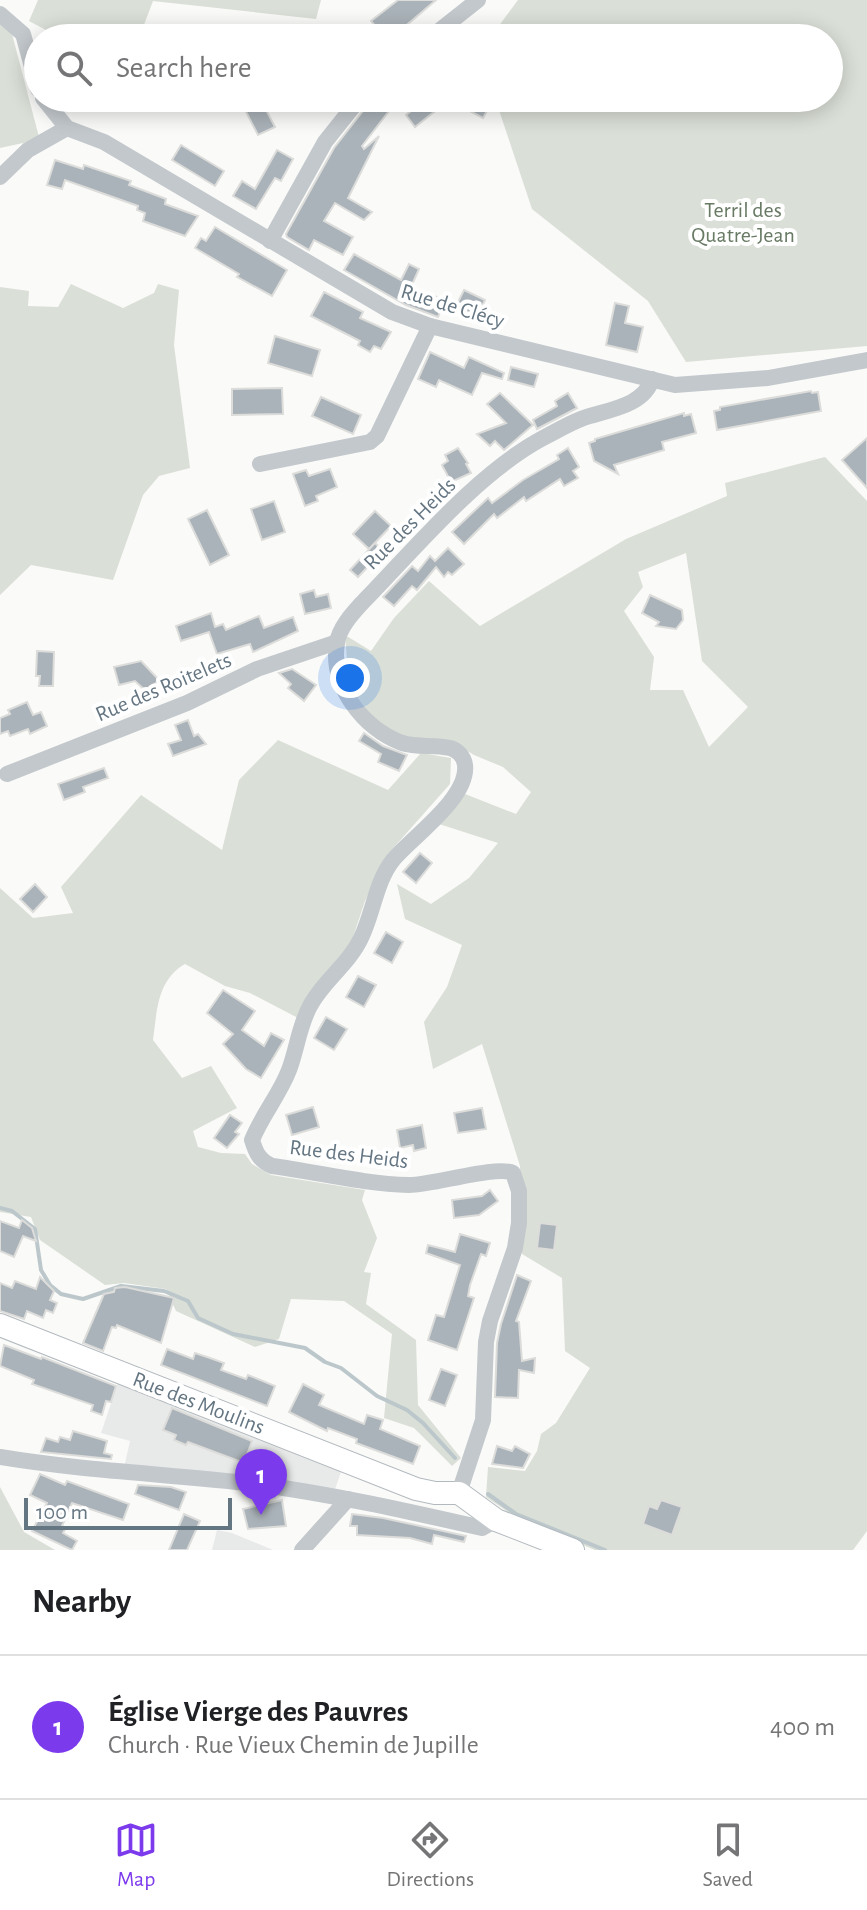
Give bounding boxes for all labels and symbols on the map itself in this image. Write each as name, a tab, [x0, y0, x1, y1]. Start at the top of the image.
park label: Terril des Quatre-Jean	[691, 199, 795, 246]
street label: Rue de Clécy	[398, 280, 508, 332]
street label: Rue des Heids	[360, 474, 460, 574]
street label: Rue des Roitelets	[92, 648, 235, 725]
your location	[330, 658, 370, 698]
street label: Rue des Heids	[288, 1136, 410, 1172]
street label: Rue des Moulins	[130, 1368, 268, 1438]
pin: 1	[235, 1449, 287, 1515]
scale bar	[24, 1494, 232, 1530]

